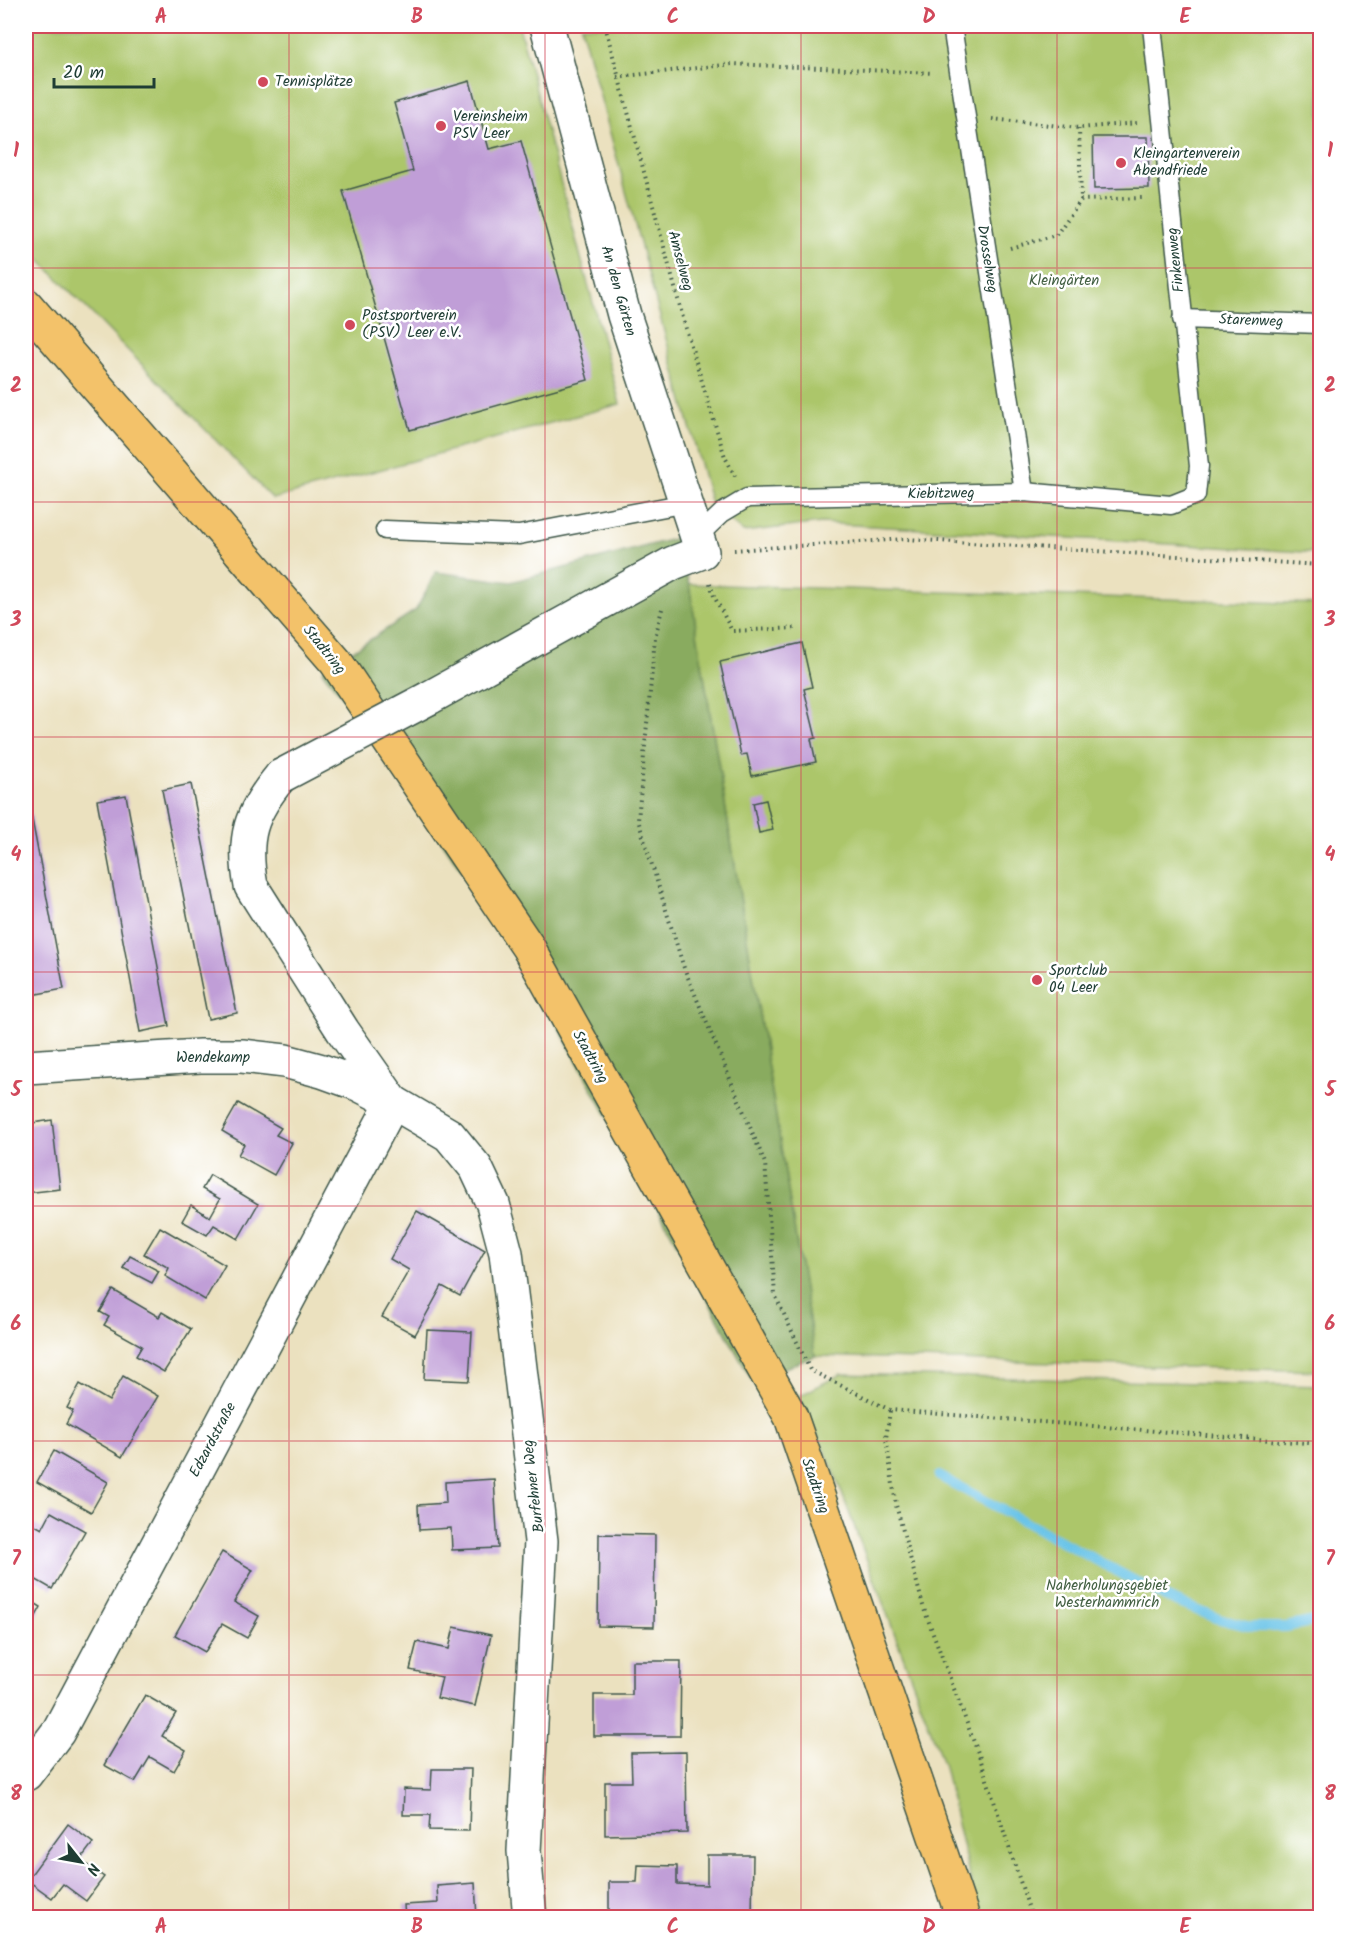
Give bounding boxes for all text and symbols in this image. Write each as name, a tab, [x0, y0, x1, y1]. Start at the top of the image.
text: A	[155, 2, 167, 34]
text: B	[411, 2, 423, 34]
text: C	[667, 2, 679, 34]
text: D	[922, 2, 936, 34]
text: E	[1179, 2, 1191, 34]
scale bar	[54, 51, 154, 89]
text: 20 m	[63, 59, 104, 88]
place label: Tennisplätze	[275, 70, 353, 94]
marker: Tennisplätze	[256, 75, 270, 89]
place label: Vereinsheim PSV Leer	[453, 105, 528, 146]
marker: Vereinsheim PSV Leer	[434, 119, 448, 133]
text: 1	[13, 136, 19, 168]
text: 1	[1327, 136, 1333, 168]
place label: Kleingartenverein Abendfriede	[1133, 142, 1240, 183]
marker: Kleingartenverein Abendfriede	[1114, 156, 1128, 170]
street label: Drosselweg	[970, 223, 1004, 295]
street label: Finkenweg	[1161, 226, 1191, 294]
street label: Amselweg	[660, 228, 700, 294]
street label: An den Gärten	[594, 243, 642, 339]
park label: Kleingärten	[1029, 269, 1099, 293]
place label: Postsportverein (PSV) Leer e.V.	[362, 304, 461, 345]
street label: Starenweg	[1218, 308, 1284, 334]
marker: Postsportverein (PSV) Leer e.V.	[343, 318, 357, 332]
text: 2	[10, 371, 22, 403]
text: 2	[1324, 371, 1336, 403]
street label: Kiebitzweg	[907, 481, 975, 507]
text: 3	[10, 605, 22, 637]
text: 3	[1324, 605, 1336, 637]
street label: Stadtring	[296, 620, 352, 680]
text: 4	[11, 840, 22, 872]
text: 4	[1325, 840, 1336, 872]
place label: Sportclub 04 Leer	[1049, 959, 1107, 1000]
marker: Sportclub 04 Leer	[1030, 973, 1044, 987]
street label: Stadtring	[566, 1026, 614, 1088]
street label: Wendekamp	[176, 1046, 250, 1070]
text: 5	[10, 1075, 23, 1107]
text: 5	[1324, 1075, 1337, 1107]
text: 6	[11, 1309, 22, 1341]
text: 6	[1325, 1309, 1336, 1341]
street label: Edzardstraße	[183, 1398, 243, 1482]
street label: Burfehner Weg	[516, 1438, 552, 1534]
street label: Stadtring	[794, 1455, 836, 1517]
text: 7	[11, 1544, 21, 1576]
text: 7	[1325, 1544, 1335, 1576]
park label: Naherholungsgebiet Westerhammrich	[1046, 1574, 1168, 1615]
text: 8	[10, 1779, 22, 1811]
text: 8	[1324, 1779, 1336, 1811]
north arrow	[51, 1832, 111, 1892]
text: N	[79, 1858, 106, 1880]
text: A	[155, 1912, 167, 1943]
text: B	[411, 1912, 423, 1943]
text: C	[667, 1912, 679, 1943]
text: D	[922, 1912, 936, 1943]
text: E	[1179, 1912, 1191, 1943]

